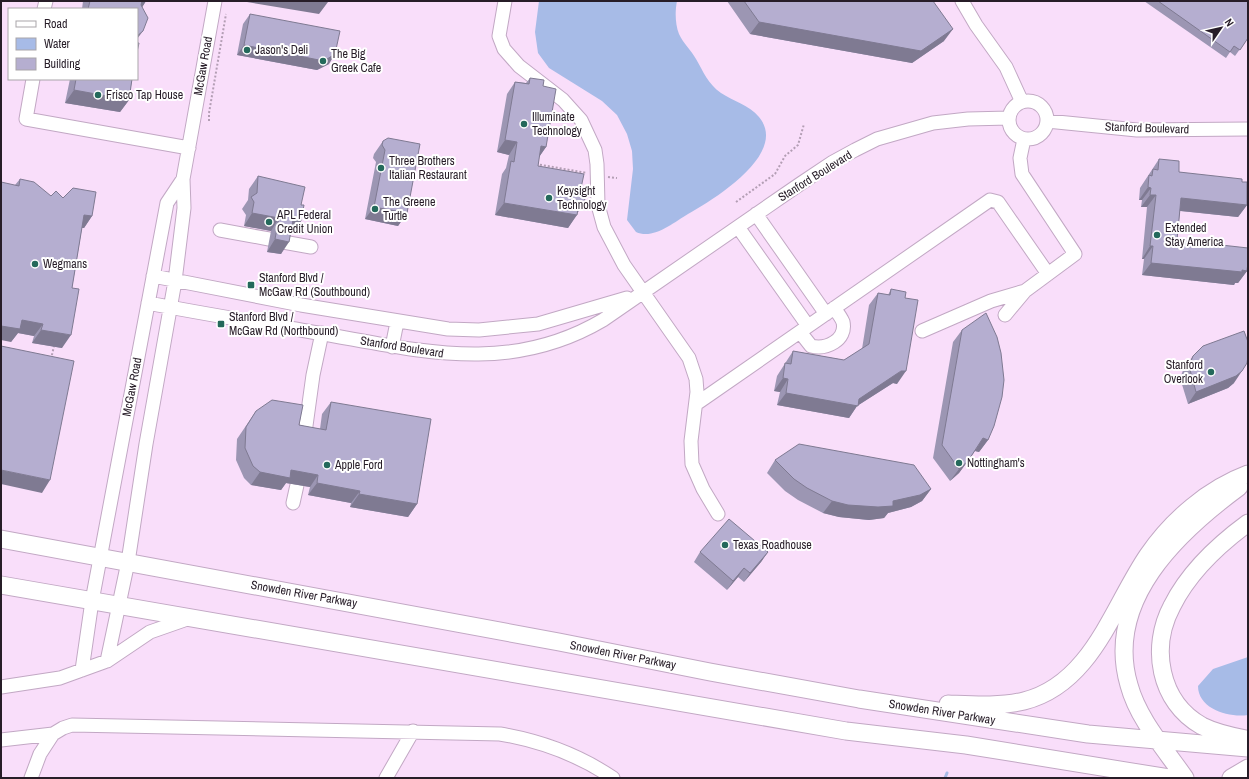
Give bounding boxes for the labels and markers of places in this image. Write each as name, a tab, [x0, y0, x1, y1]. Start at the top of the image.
place label: Jason's Deli	[255, 42, 308, 58]
marker: Jason's Deli	[242, 45, 252, 55]
place label: The Big Greek Cafe	[331, 46, 381, 76]
marker: The Big Greek Cafe	[318, 56, 328, 66]
place label: Frisco Tap House	[106, 87, 183, 103]
marker: Frisco Tap House	[93, 90, 103, 100]
place label: Illuminate Technology	[532, 109, 582, 139]
marker: Illuminate Technology	[519, 119, 529, 129]
place label: Three Brothers Italian Restaurant	[389, 153, 467, 183]
marker: Three Brothers Italian Restaurant	[376, 163, 386, 173]
place label: Keysight Technology	[557, 183, 607, 213]
marker: Keysight Technology	[544, 193, 554, 203]
place label: The Greene Turtle	[383, 194, 436, 224]
marker: The Greene Turtle	[370, 204, 380, 214]
place label: APL Federal Credit Union	[276, 207, 333, 237]
marker: APL Federal Credit Union	[264, 217, 274, 227]
place label: Extended Stay America	[1165, 220, 1224, 250]
marker: Extended Stay America	[1152, 230, 1162, 240]
place label: Wegmans	[43, 256, 87, 272]
marker: Wegmans	[30, 259, 40, 269]
place label: Stanford Blvd / McGaw Rd (Southbound)	[259, 270, 370, 300]
marker: Stanford Blvd / McGaw Rd (Southbound)	[246, 280, 256, 290]
place label: Stanford Blvd / McGaw Rd (Northbound)	[229, 309, 338, 339]
marker: Stanford Blvd / McGaw Rd (Northbound)	[216, 319, 226, 329]
place label: Stanford Overlook	[1164, 357, 1203, 387]
marker: Stanford Overlook	[1206, 367, 1216, 377]
place label: Nottingham's	[967, 455, 1025, 471]
place label: Apple Ford	[334, 457, 383, 473]
marker: Nottingham's	[954, 458, 964, 468]
marker: Apple Ford	[322, 460, 332, 470]
place label: Texas Roadhouse	[733, 537, 812, 553]
marker: Texas Roadhouse	[720, 540, 730, 550]

